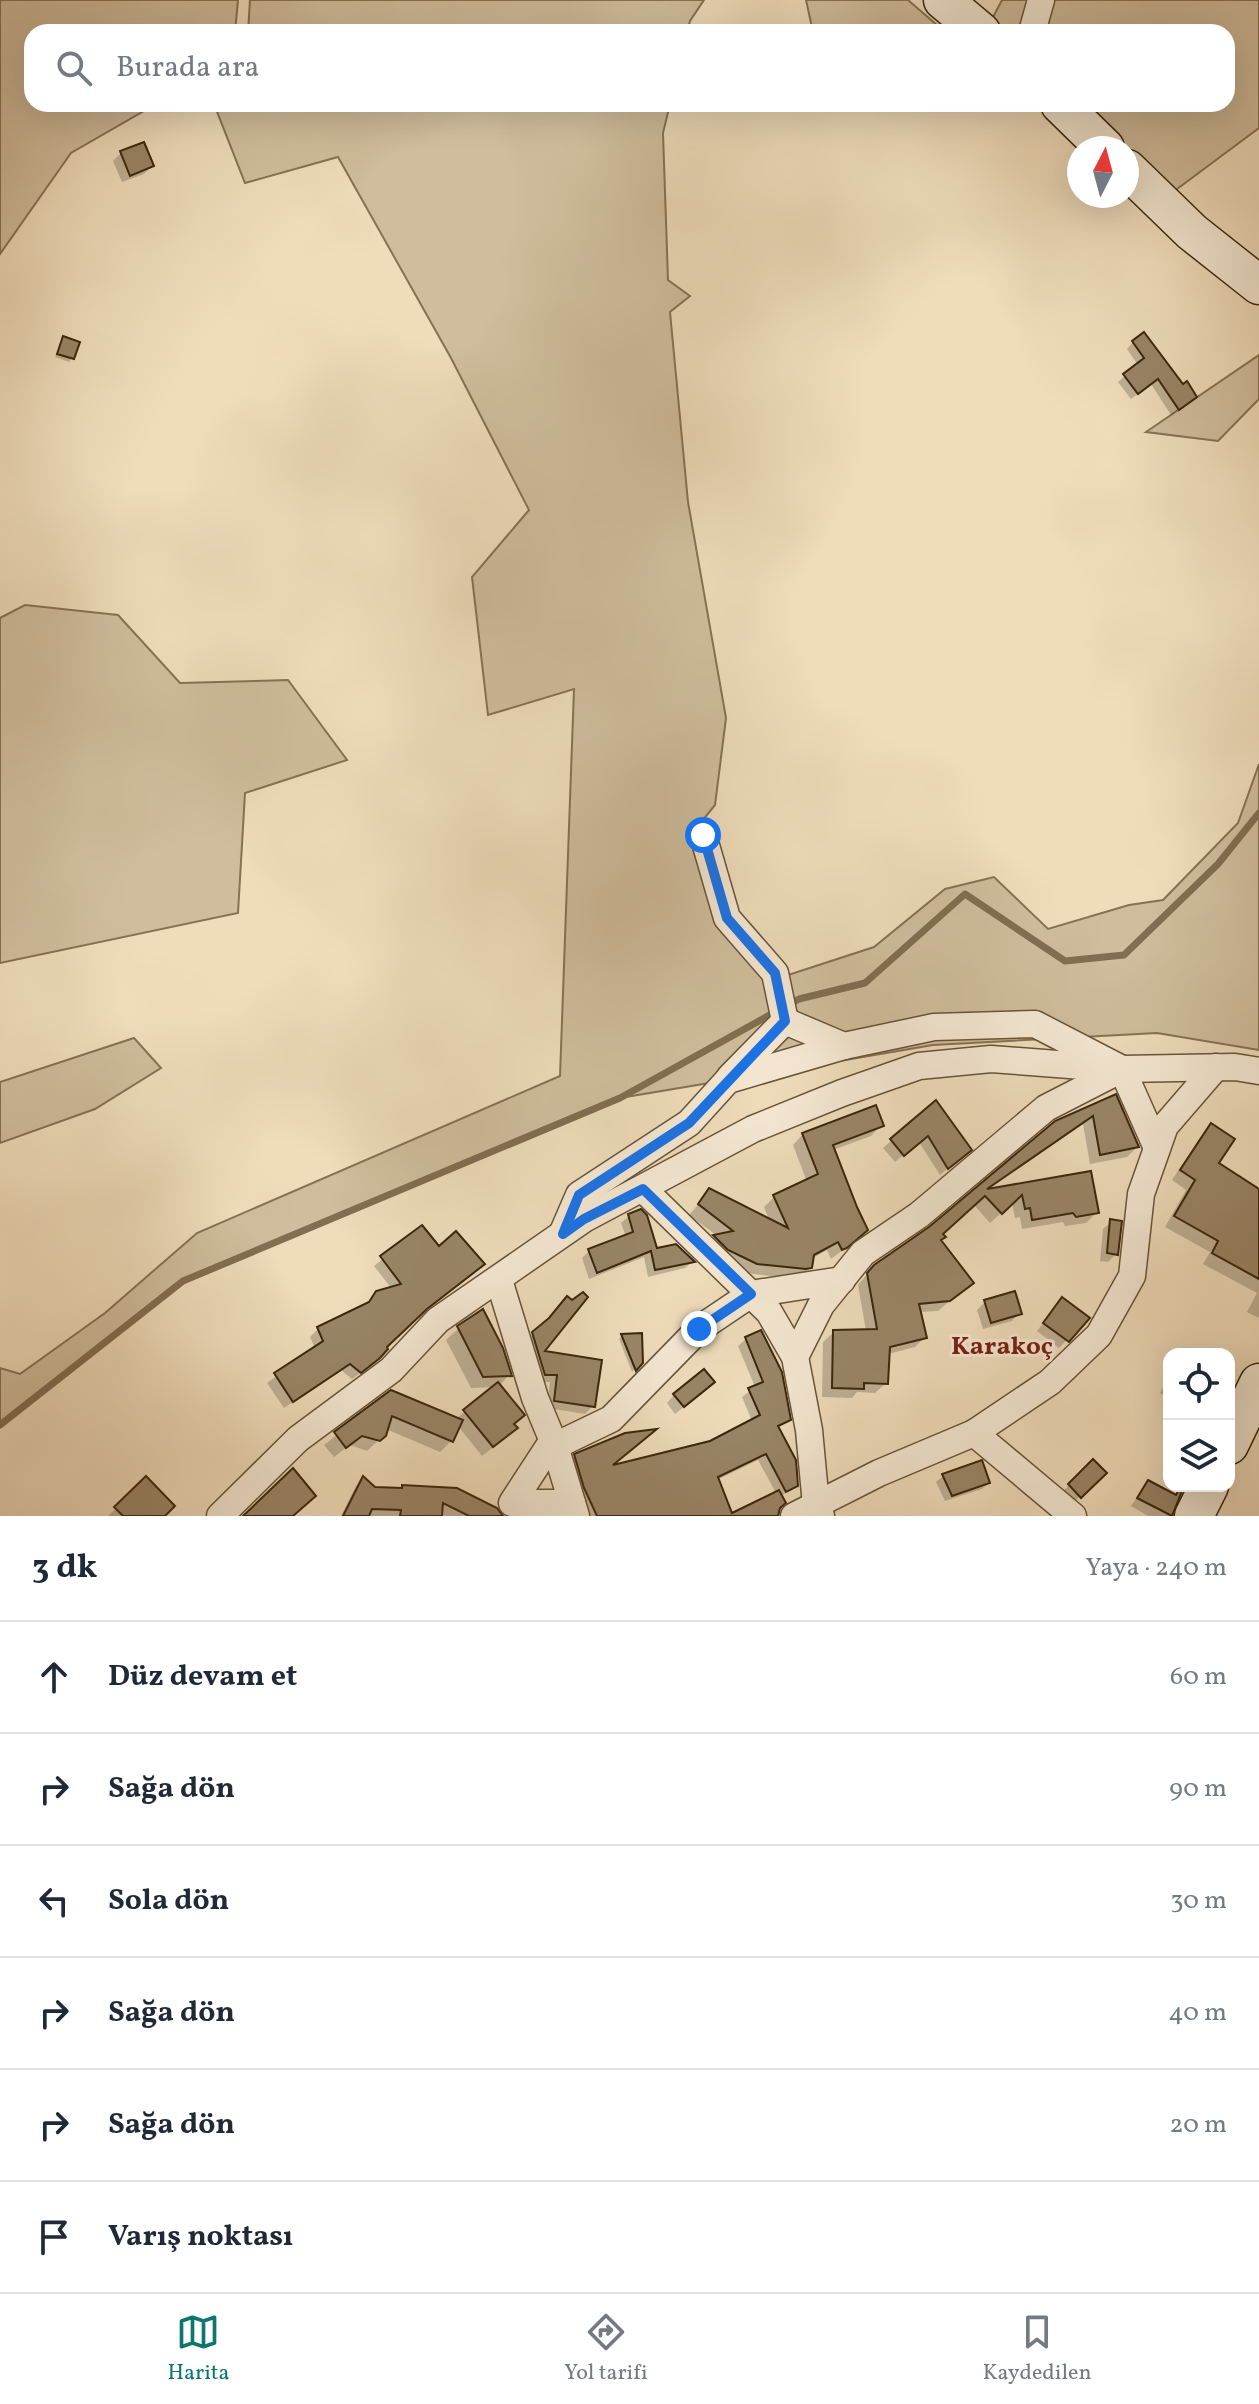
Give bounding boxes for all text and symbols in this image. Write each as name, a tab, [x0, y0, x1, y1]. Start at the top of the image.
search box	[24, 24, 1235, 112]
icon: search	[52, 46, 96, 90]
text: Burada ara	[116, 47, 259, 89]
north arrow	[1067, 136, 1139, 208]
route start	[685, 817, 721, 853]
route end	[681, 1311, 717, 1347]
district label: Karakoç	[951, 1329, 1053, 1365]
map controls	[1163, 1348, 1235, 1492]
button: locate	[1163, 1348, 1235, 1420]
button: layers	[1163, 1420, 1235, 1492]
text: 3 dk	[32, 1545, 97, 1592]
text: Yaya · 240 m	[1086, 1550, 1227, 1586]
icon: ahead	[32, 1655, 76, 1699]
text: Düz devam et	[108, 1656, 297, 1698]
text: 60 m	[1170, 1659, 1227, 1695]
icon: right	[32, 1767, 76, 1811]
text: Sağa dön	[108, 1768, 235, 1810]
text: 90 m	[1169, 1771, 1227, 1807]
icon: left	[32, 1879, 76, 1923]
text: Sola dön	[108, 1880, 229, 1922]
text: 30 m	[1170, 1883, 1227, 1919]
icon: right	[32, 1991, 76, 2035]
text: Sağa dön	[108, 1992, 235, 2034]
text: 40 m	[1168, 1995, 1227, 2031]
icon: right	[32, 2103, 76, 2147]
text: Sağa dön	[108, 2104, 235, 2146]
text: 20 m	[1169, 2107, 1227, 2143]
icon: arrive	[32, 2215, 76, 2259]
text: Varış noktası	[108, 2216, 293, 2258]
tab: Harita	[167, 2310, 229, 2389]
tab: Yol tarifi	[564, 2310, 648, 2389]
tab: Kaydedilen	[983, 2310, 1092, 2389]

